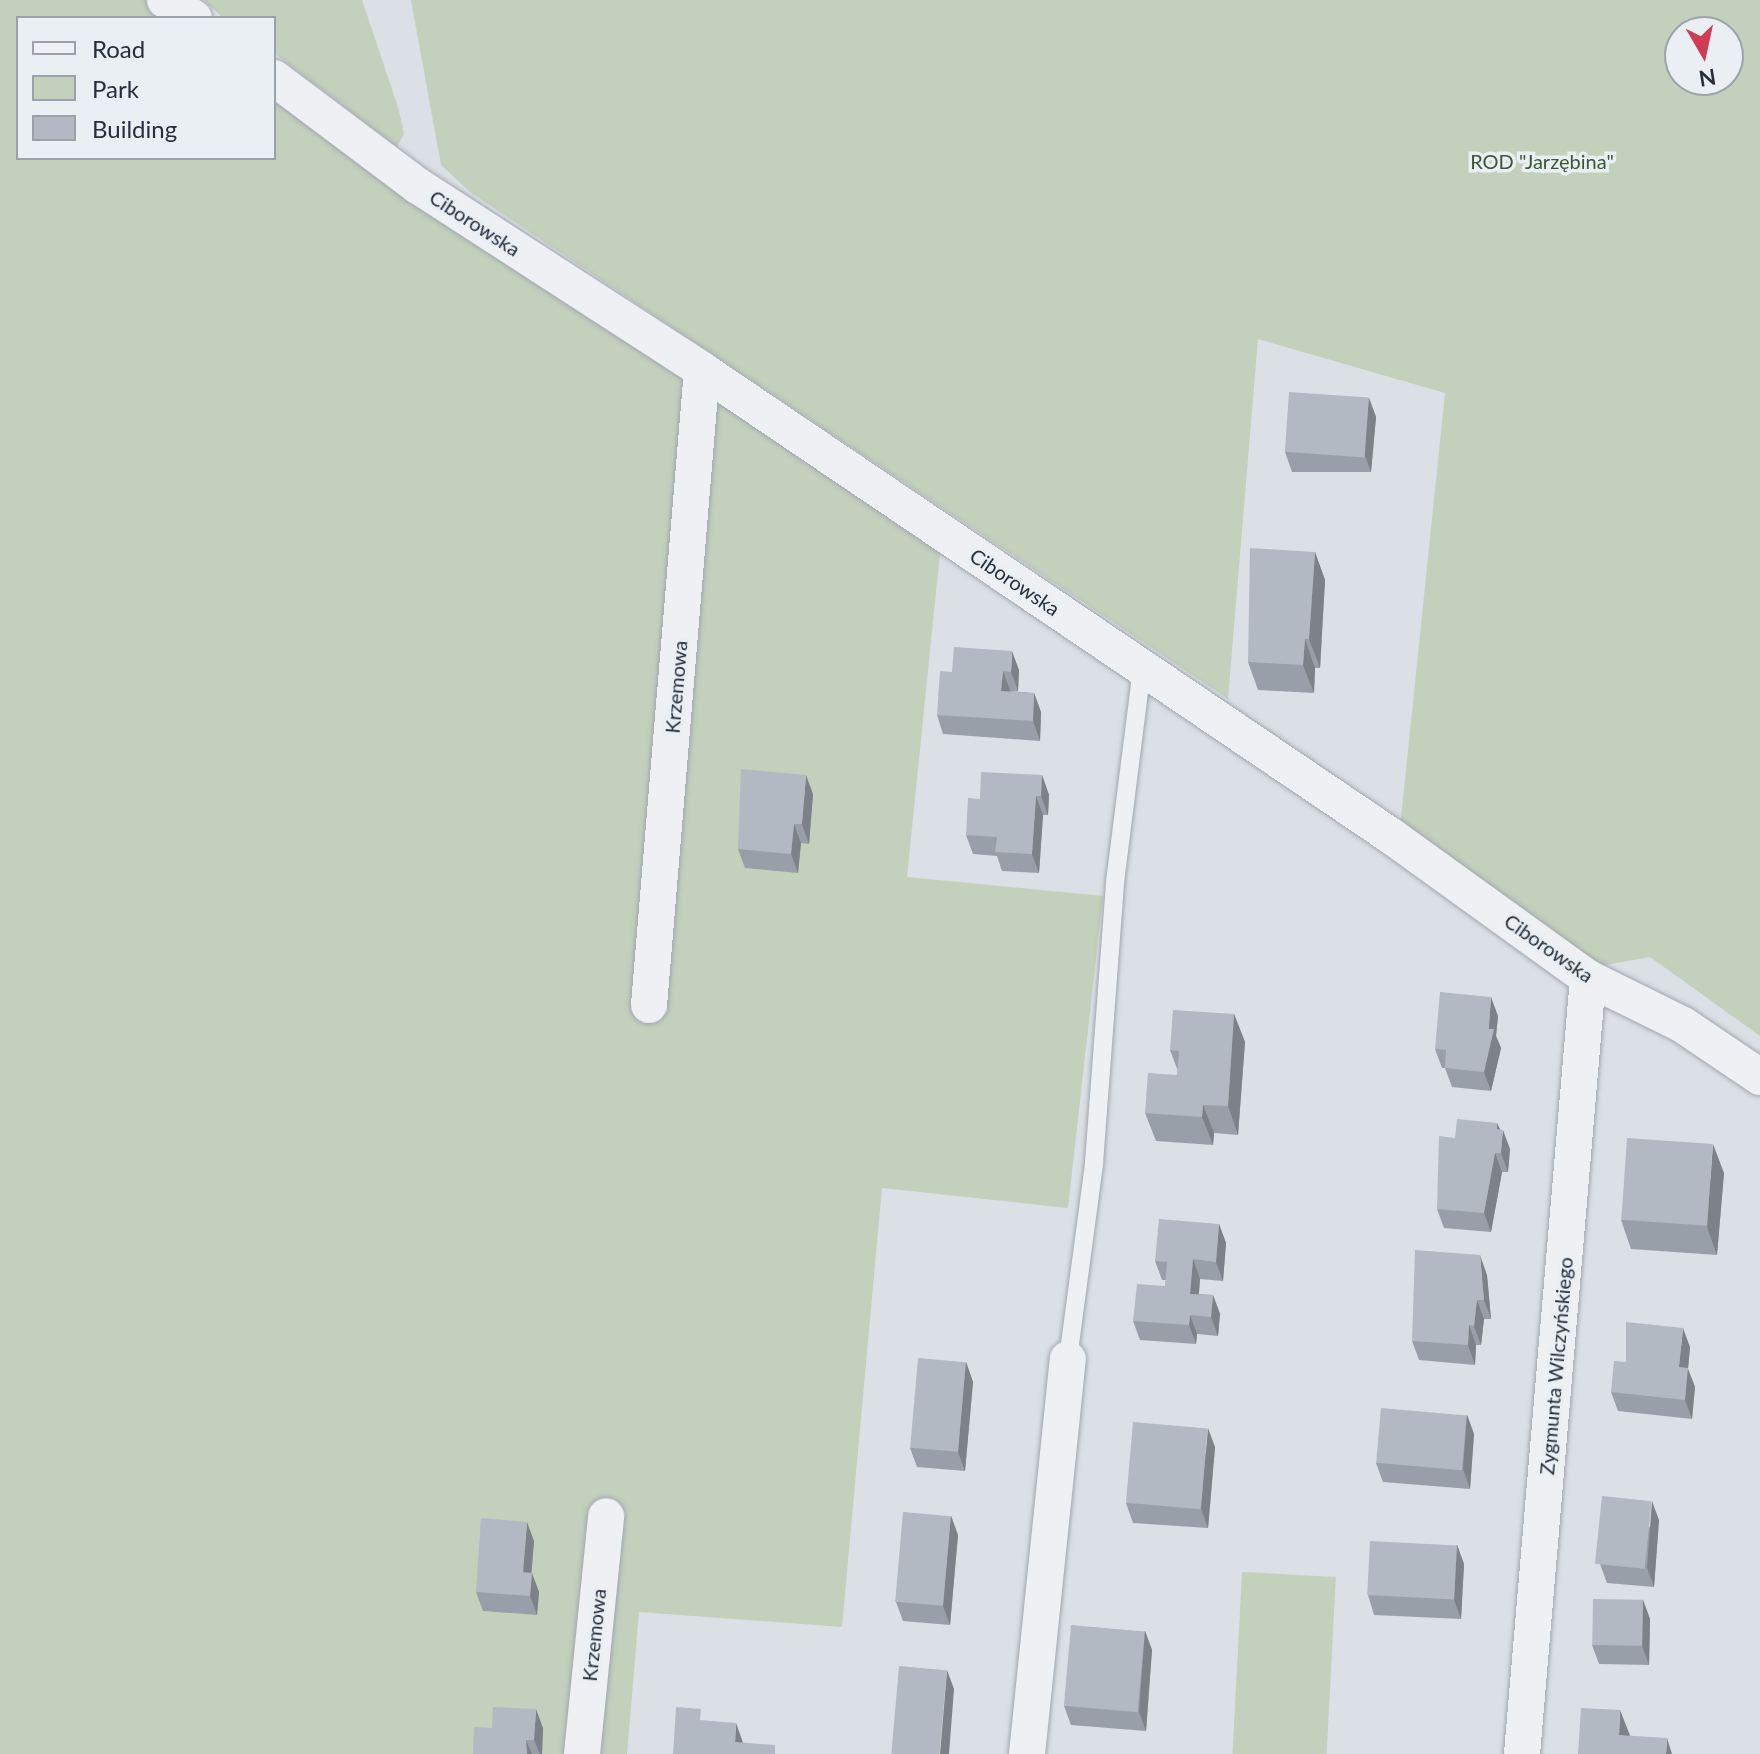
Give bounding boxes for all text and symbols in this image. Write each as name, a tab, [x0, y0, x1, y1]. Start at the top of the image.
legend	[16, 16, 276, 160]
north arrow	[1664, 16, 1744, 96]
text: Road	[92, 34, 145, 63]
text: N	[1697, 64, 1718, 93]
text: Park	[92, 74, 139, 103]
text: Building	[92, 114, 177, 143]
park label: ROD "Jarzębina"	[1470, 149, 1614, 173]
street label: Ciborowska	[425, 185, 525, 261]
street label: Ciborowska	[966, 543, 1064, 621]
street label: Krzemowa	[660, 640, 692, 734]
street label: Ciborowska	[1500, 909, 1598, 987]
street label: Zygmunta Wilczyńskiego	[1535, 1256, 1577, 1476]
street label: Krzemowa	[577, 1587, 611, 1683]

